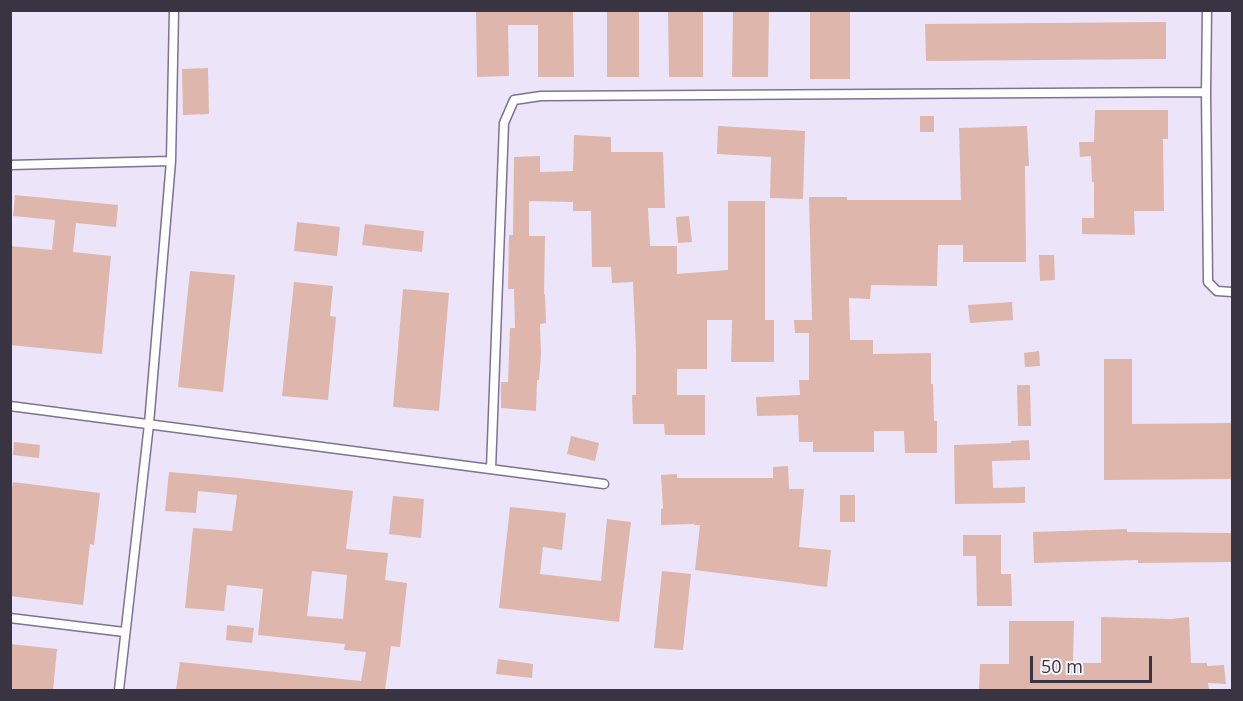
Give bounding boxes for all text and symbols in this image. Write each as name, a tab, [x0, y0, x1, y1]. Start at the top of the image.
scale bar	[1033, 644, 1154, 682]
text: 50 m	[1041, 654, 1083, 678]

